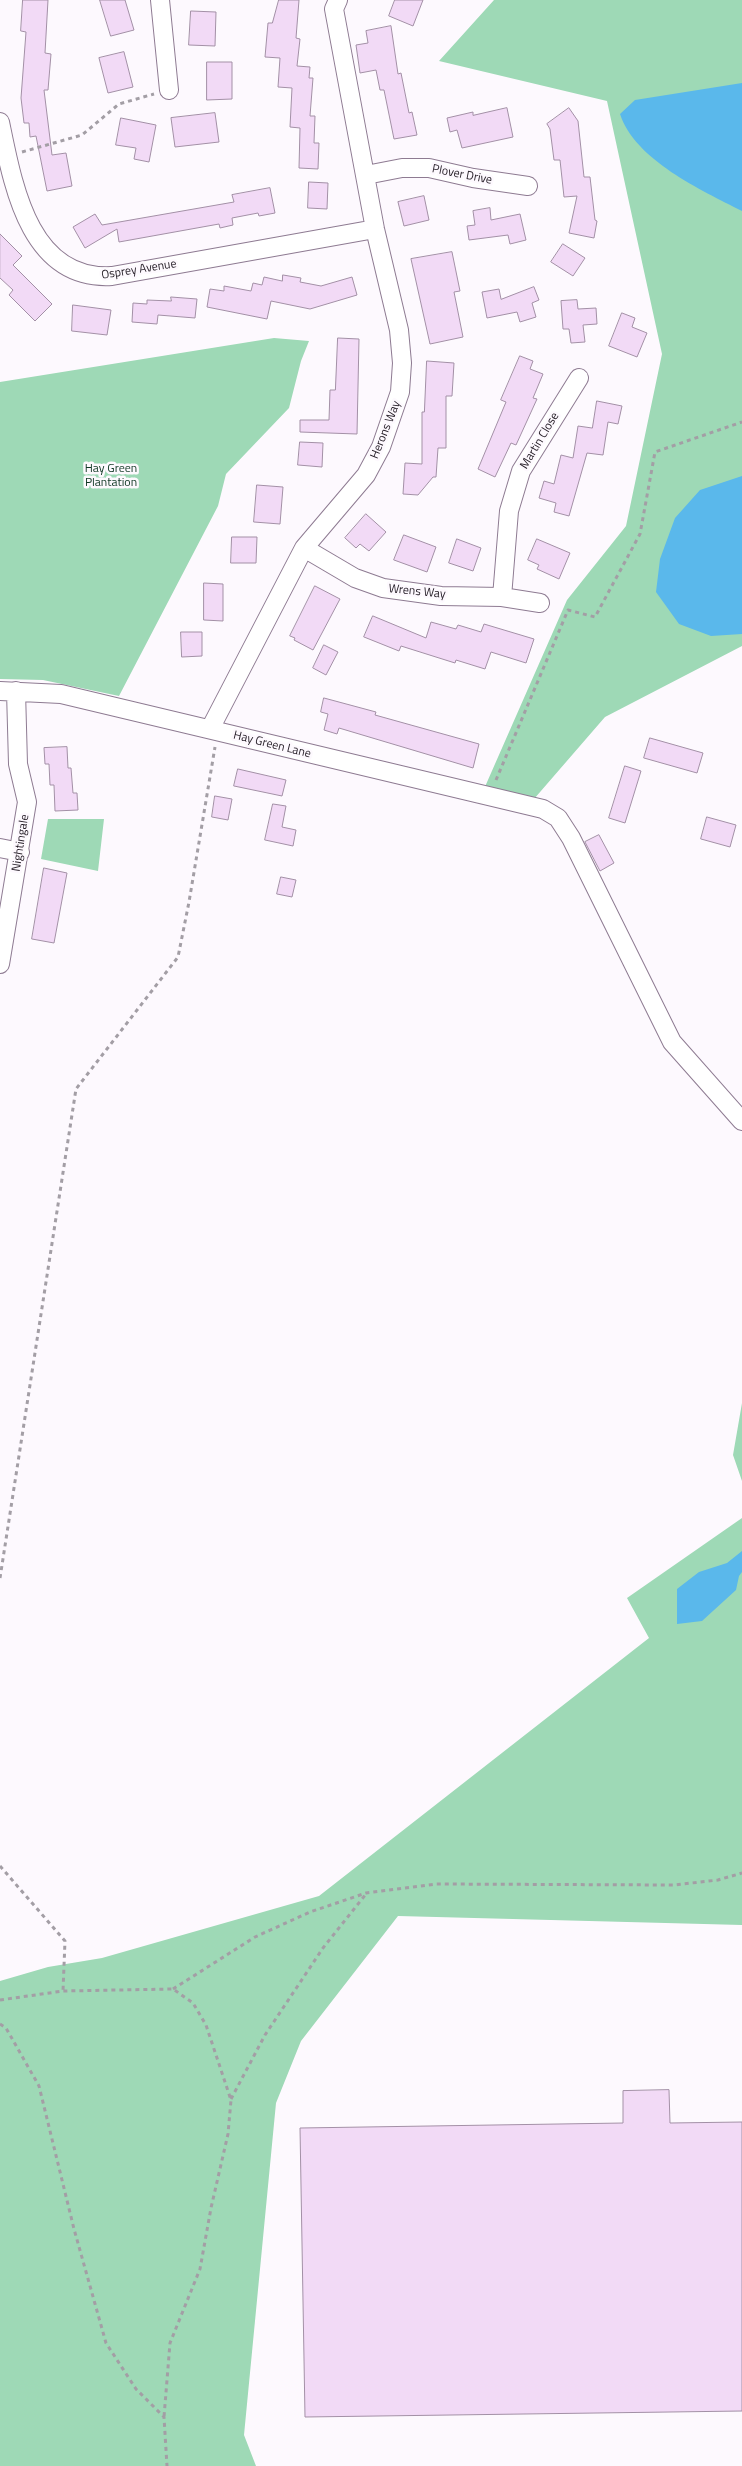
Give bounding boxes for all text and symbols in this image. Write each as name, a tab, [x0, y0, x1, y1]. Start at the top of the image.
street label: Plover Drive	[431, 162, 493, 188]
street label: Osprey Avenue	[100, 257, 178, 283]
street label: Herons Way	[368, 399, 404, 461]
street label: Martin Close	[517, 410, 563, 472]
park label: Hay Green Plantation	[85, 462, 137, 490]
street label: Wrens Way	[388, 582, 446, 602]
street label: Hay Green Lane	[232, 728, 312, 762]
street label: Nightingale	[9, 813, 33, 873]

